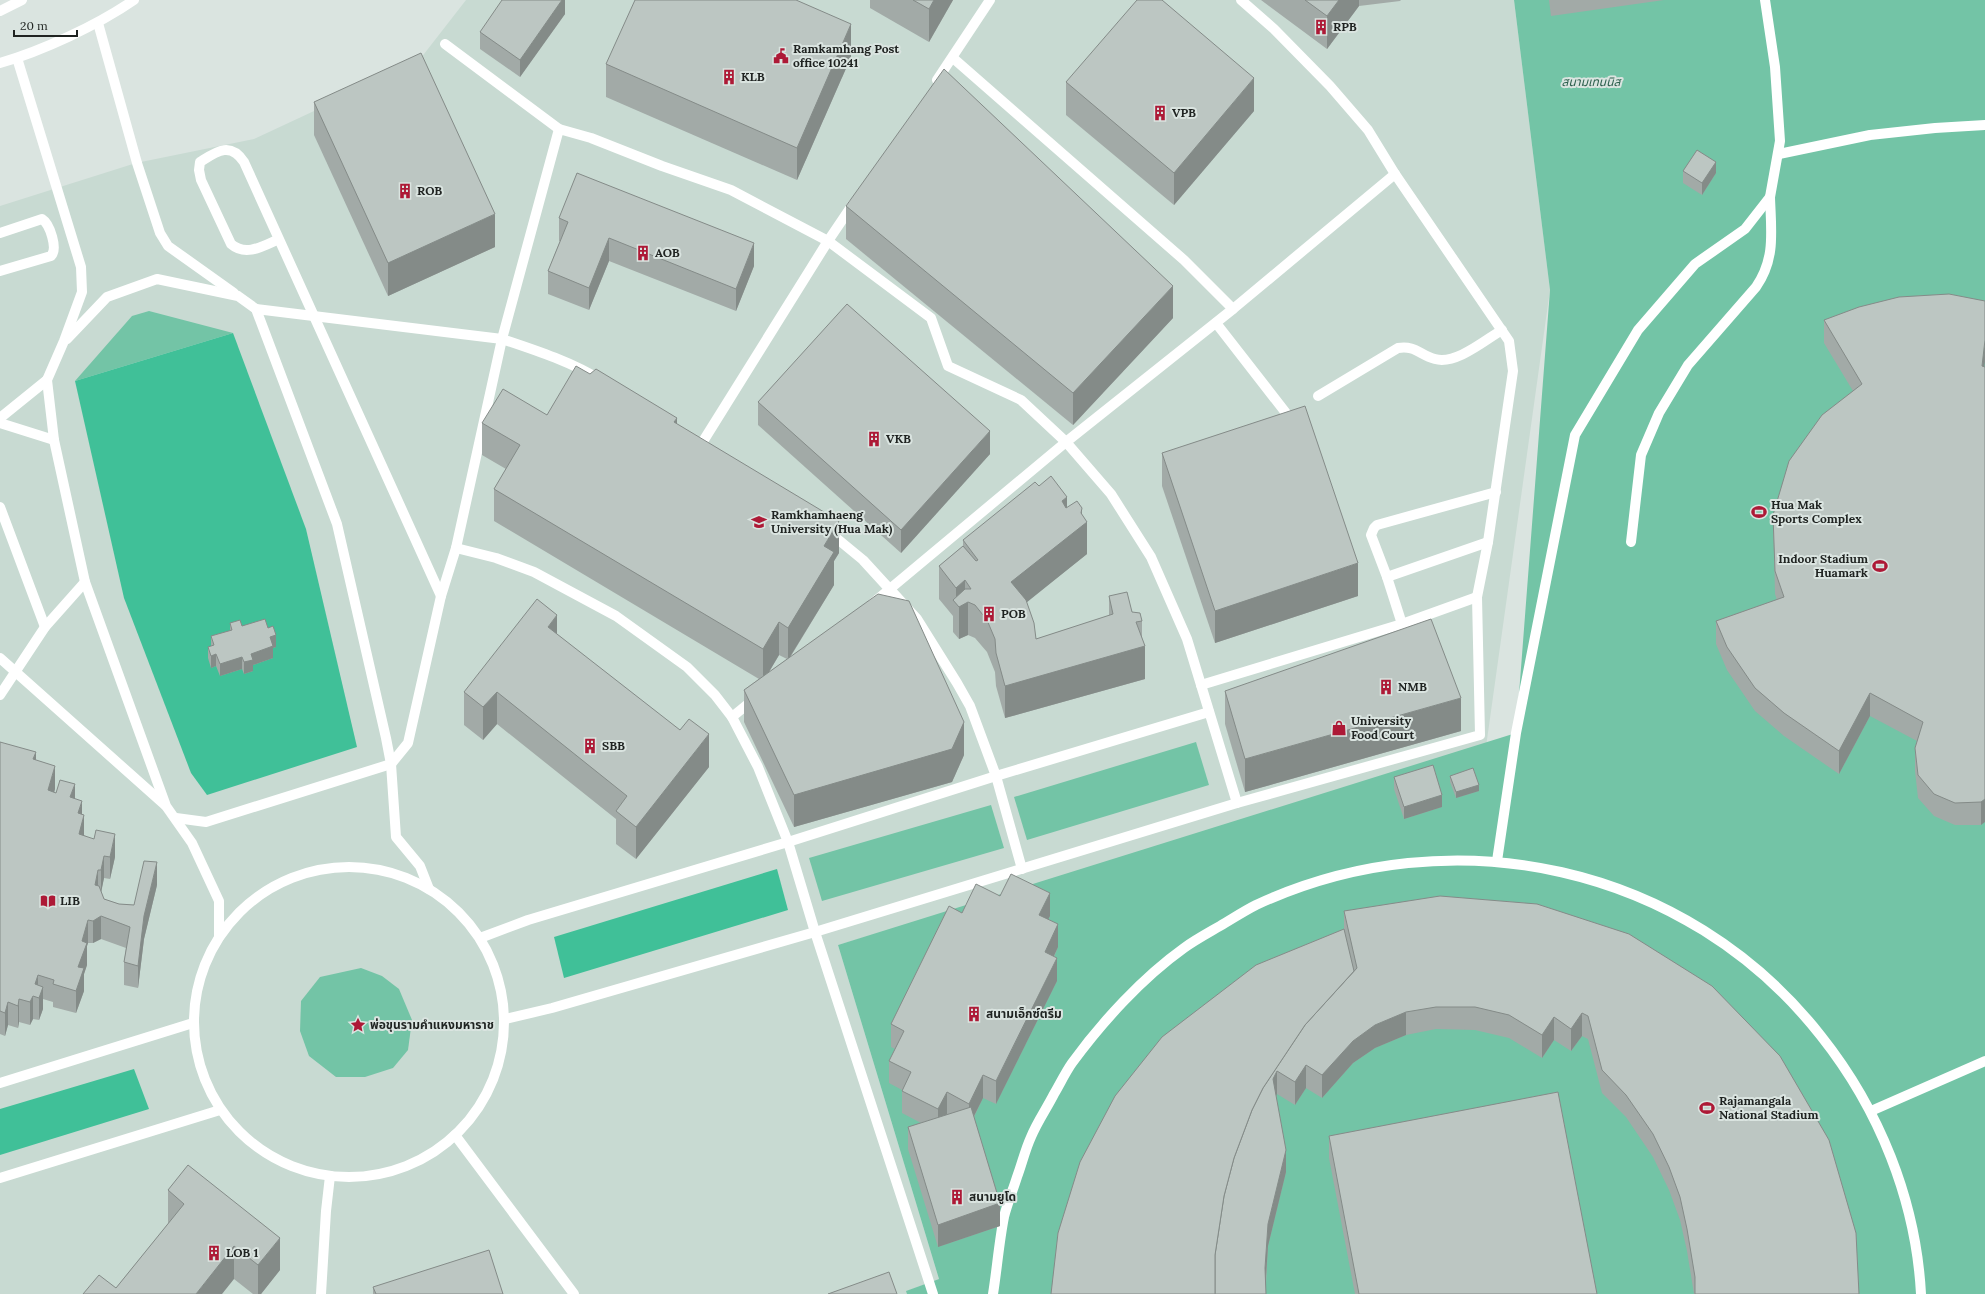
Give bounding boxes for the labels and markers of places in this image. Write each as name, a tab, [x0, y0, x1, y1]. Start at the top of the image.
building icon: RPB	[1312, 18, 1330, 36]
place label: RPB	[1333, 19, 1357, 34]
place label: Ramkamhang Post office 10241	[793, 41, 900, 70]
public building icon: Ramkamhang Post office 10241	[772, 47, 790, 65]
building icon: KLB	[720, 68, 738, 86]
place label: KLB	[741, 69, 765, 84]
building icon: VPB	[1151, 104, 1169, 122]
place label: VPB	[1172, 105, 1196, 120]
building icon: ROB	[396, 182, 414, 200]
place label: ROB	[417, 183, 442, 198]
building icon: AOB	[634, 244, 652, 262]
place label: AOB	[655, 245, 680, 260]
building icon: VKB	[865, 430, 883, 448]
place label: VKB	[886, 431, 911, 446]
place label: Hua Mak Sports Complex	[1771, 497, 1862, 526]
sports icon: Hua Mak Sports Complex	[1750, 503, 1768, 521]
place label: Ramkhamhaeng University (Hua Mak)	[771, 507, 893, 537]
school or university icon: Ramkhamhaeng University (Hua Mak)	[750, 513, 768, 531]
place label: Indoor Stadium Huamark	[1778, 551, 1868, 580]
sports icon: Indoor Stadium Huamark	[1871, 557, 1889, 575]
building icon: POB	[980, 605, 998, 623]
place label: POB	[1001, 606, 1026, 621]
building icon: NMB	[1377, 678, 1395, 696]
place label: NMB	[1398, 679, 1427, 694]
place label: University Food Court	[1351, 713, 1415, 742]
shop icon: University Food Court	[1330, 719, 1348, 737]
building icon: SBB	[581, 737, 599, 755]
place label: SBB	[602, 738, 625, 753]
library icon: LIB	[39, 892, 57, 910]
place label: LIB	[60, 893, 80, 908]
building icon: สนามเอ็กซ์ตรีม	[965, 1005, 983, 1023]
place label: สนามเอ็กซ์ตรีม	[986, 1006, 1062, 1021]
place icon: พ่อขุนรามคำแหงมหาราช	[349, 1016, 367, 1034]
place label: พ่อขุนรามคำแหงมหาราช	[370, 1017, 494, 1032]
place label: Rajamangala National Stadium	[1719, 1093, 1819, 1122]
sports icon: Rajamangala National Stadium	[1698, 1099, 1716, 1117]
building icon: สนามยูโด	[948, 1188, 966, 1206]
place label: สนามยูโด	[969, 1189, 1016, 1205]
building icon: LOB 1	[205, 1244, 223, 1262]
place label: LOB 1	[226, 1245, 258, 1260]

